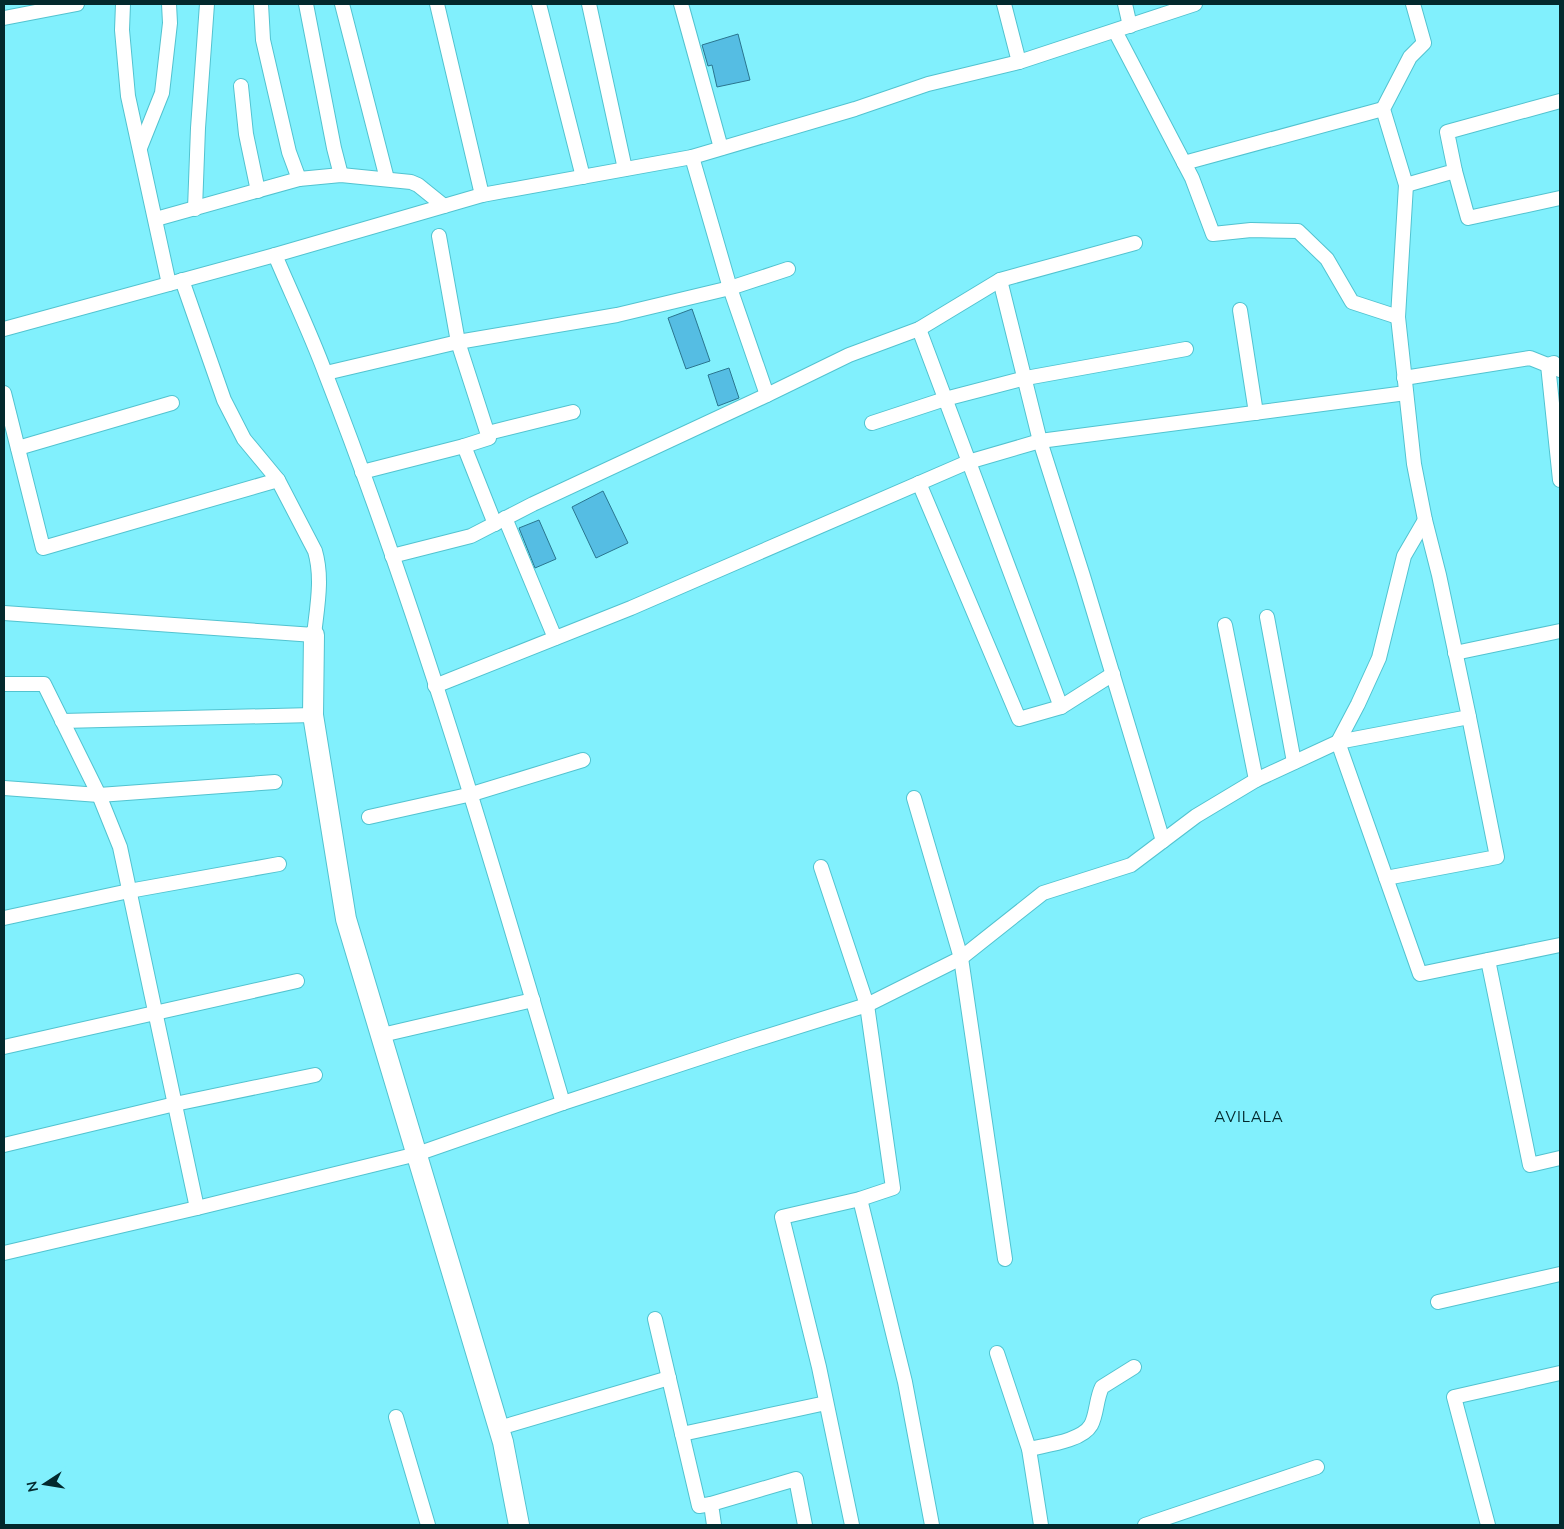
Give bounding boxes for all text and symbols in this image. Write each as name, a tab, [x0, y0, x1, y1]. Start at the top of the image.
district label: AVILALA	[1214, 1107, 1284, 1126]
north arrow	[20, 1459, 70, 1509]
text: N	[22, 1480, 42, 1494]

